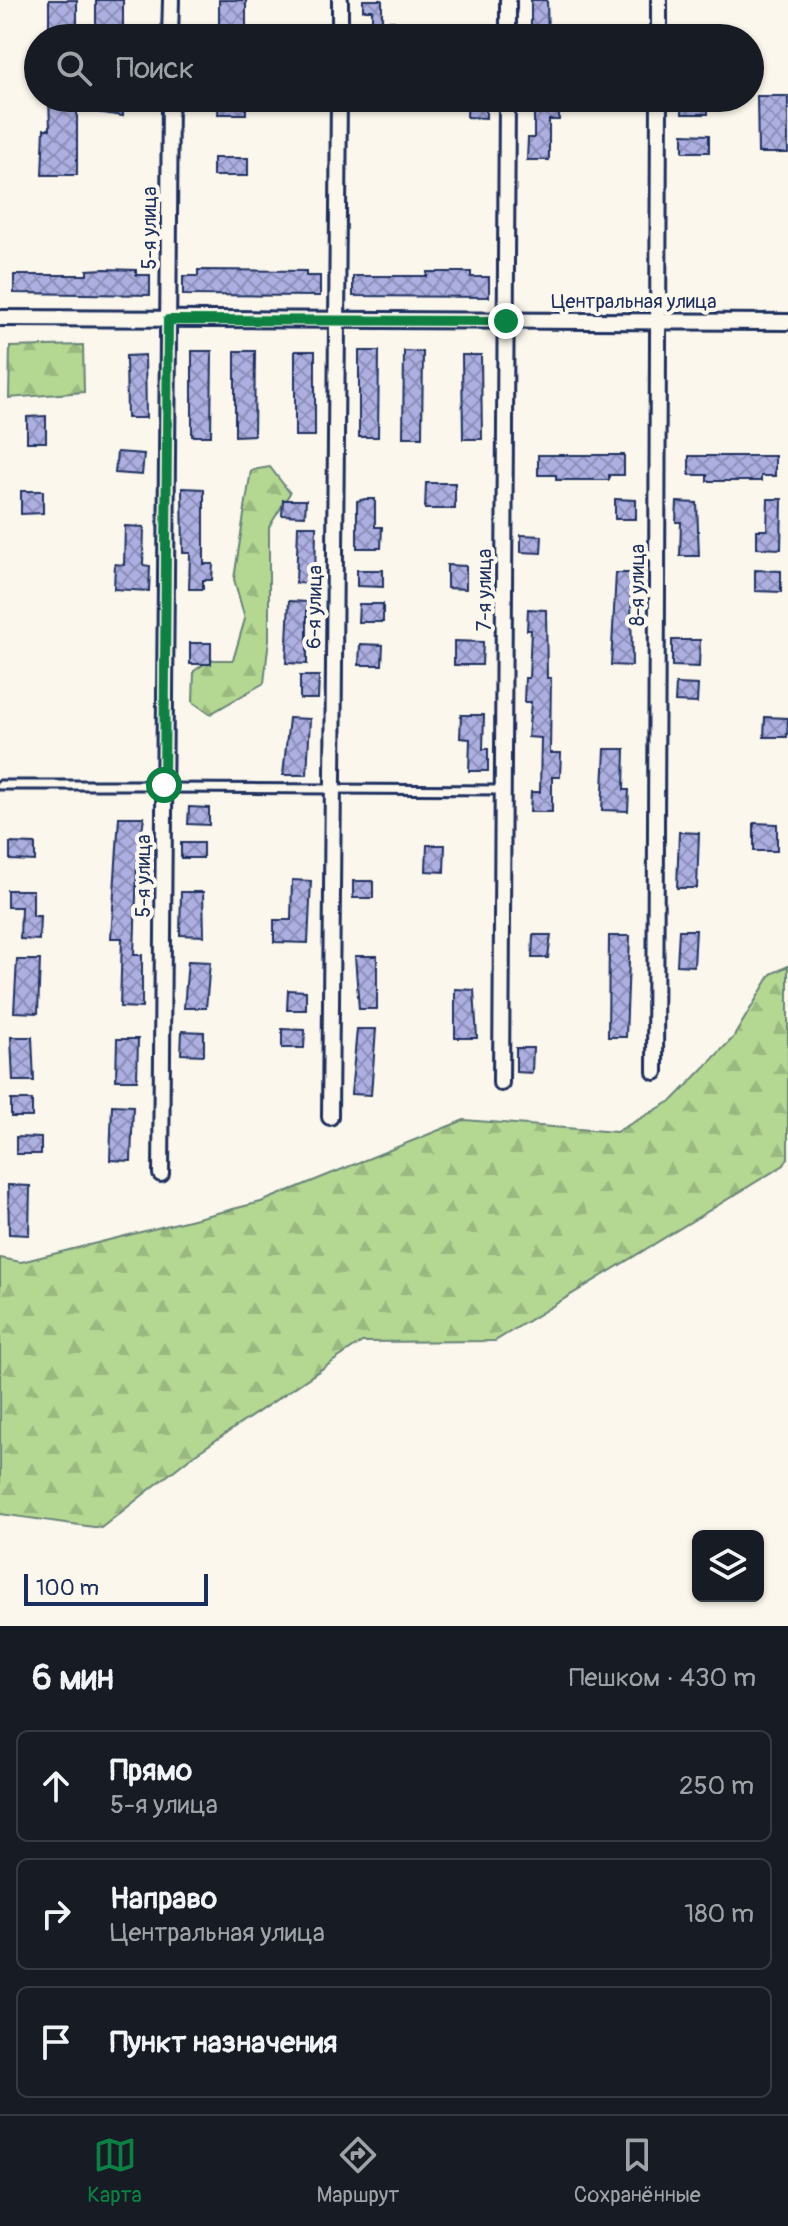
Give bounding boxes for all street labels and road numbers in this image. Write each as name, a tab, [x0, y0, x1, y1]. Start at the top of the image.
street label: 5-я улица	[137, 187, 162, 269]
street label: Центральная улица	[551, 289, 717, 314]
street label: 8-я улица	[625, 544, 650, 626]
street label: 7-я улица	[472, 549, 497, 631]
street label: 6-я улица	[301, 565, 328, 649]
street label: 5-я улица	[131, 835, 156, 917]

